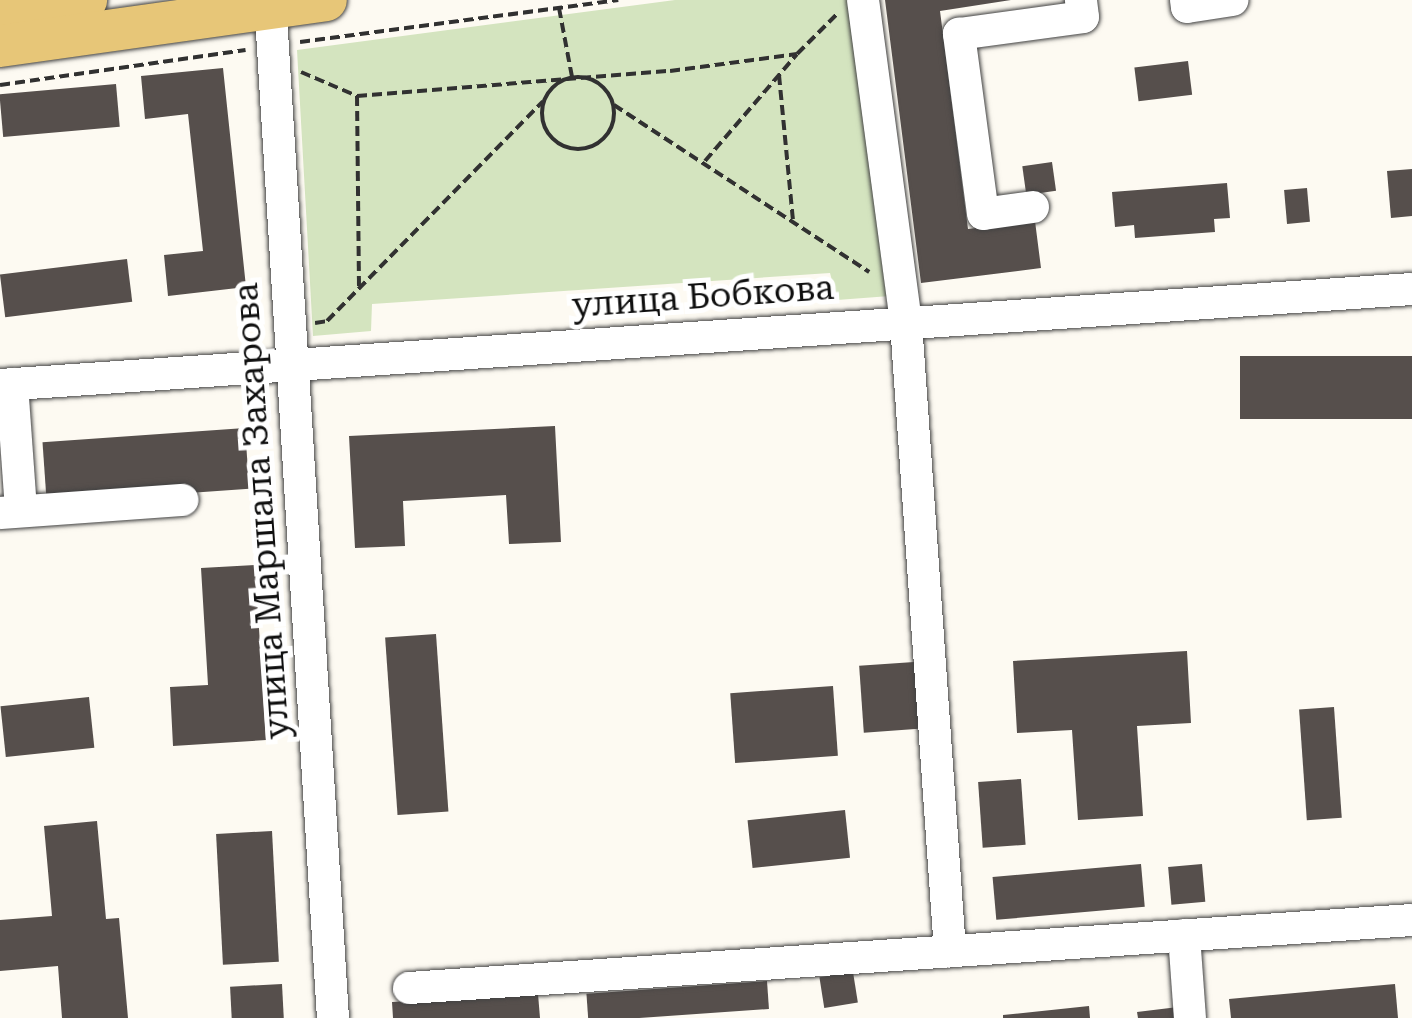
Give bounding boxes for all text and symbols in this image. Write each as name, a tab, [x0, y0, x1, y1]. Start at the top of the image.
street label: улица Бобкова	[571, 267, 835, 327]
street label: улица Маршала Захарова	[225, 282, 299, 740]

